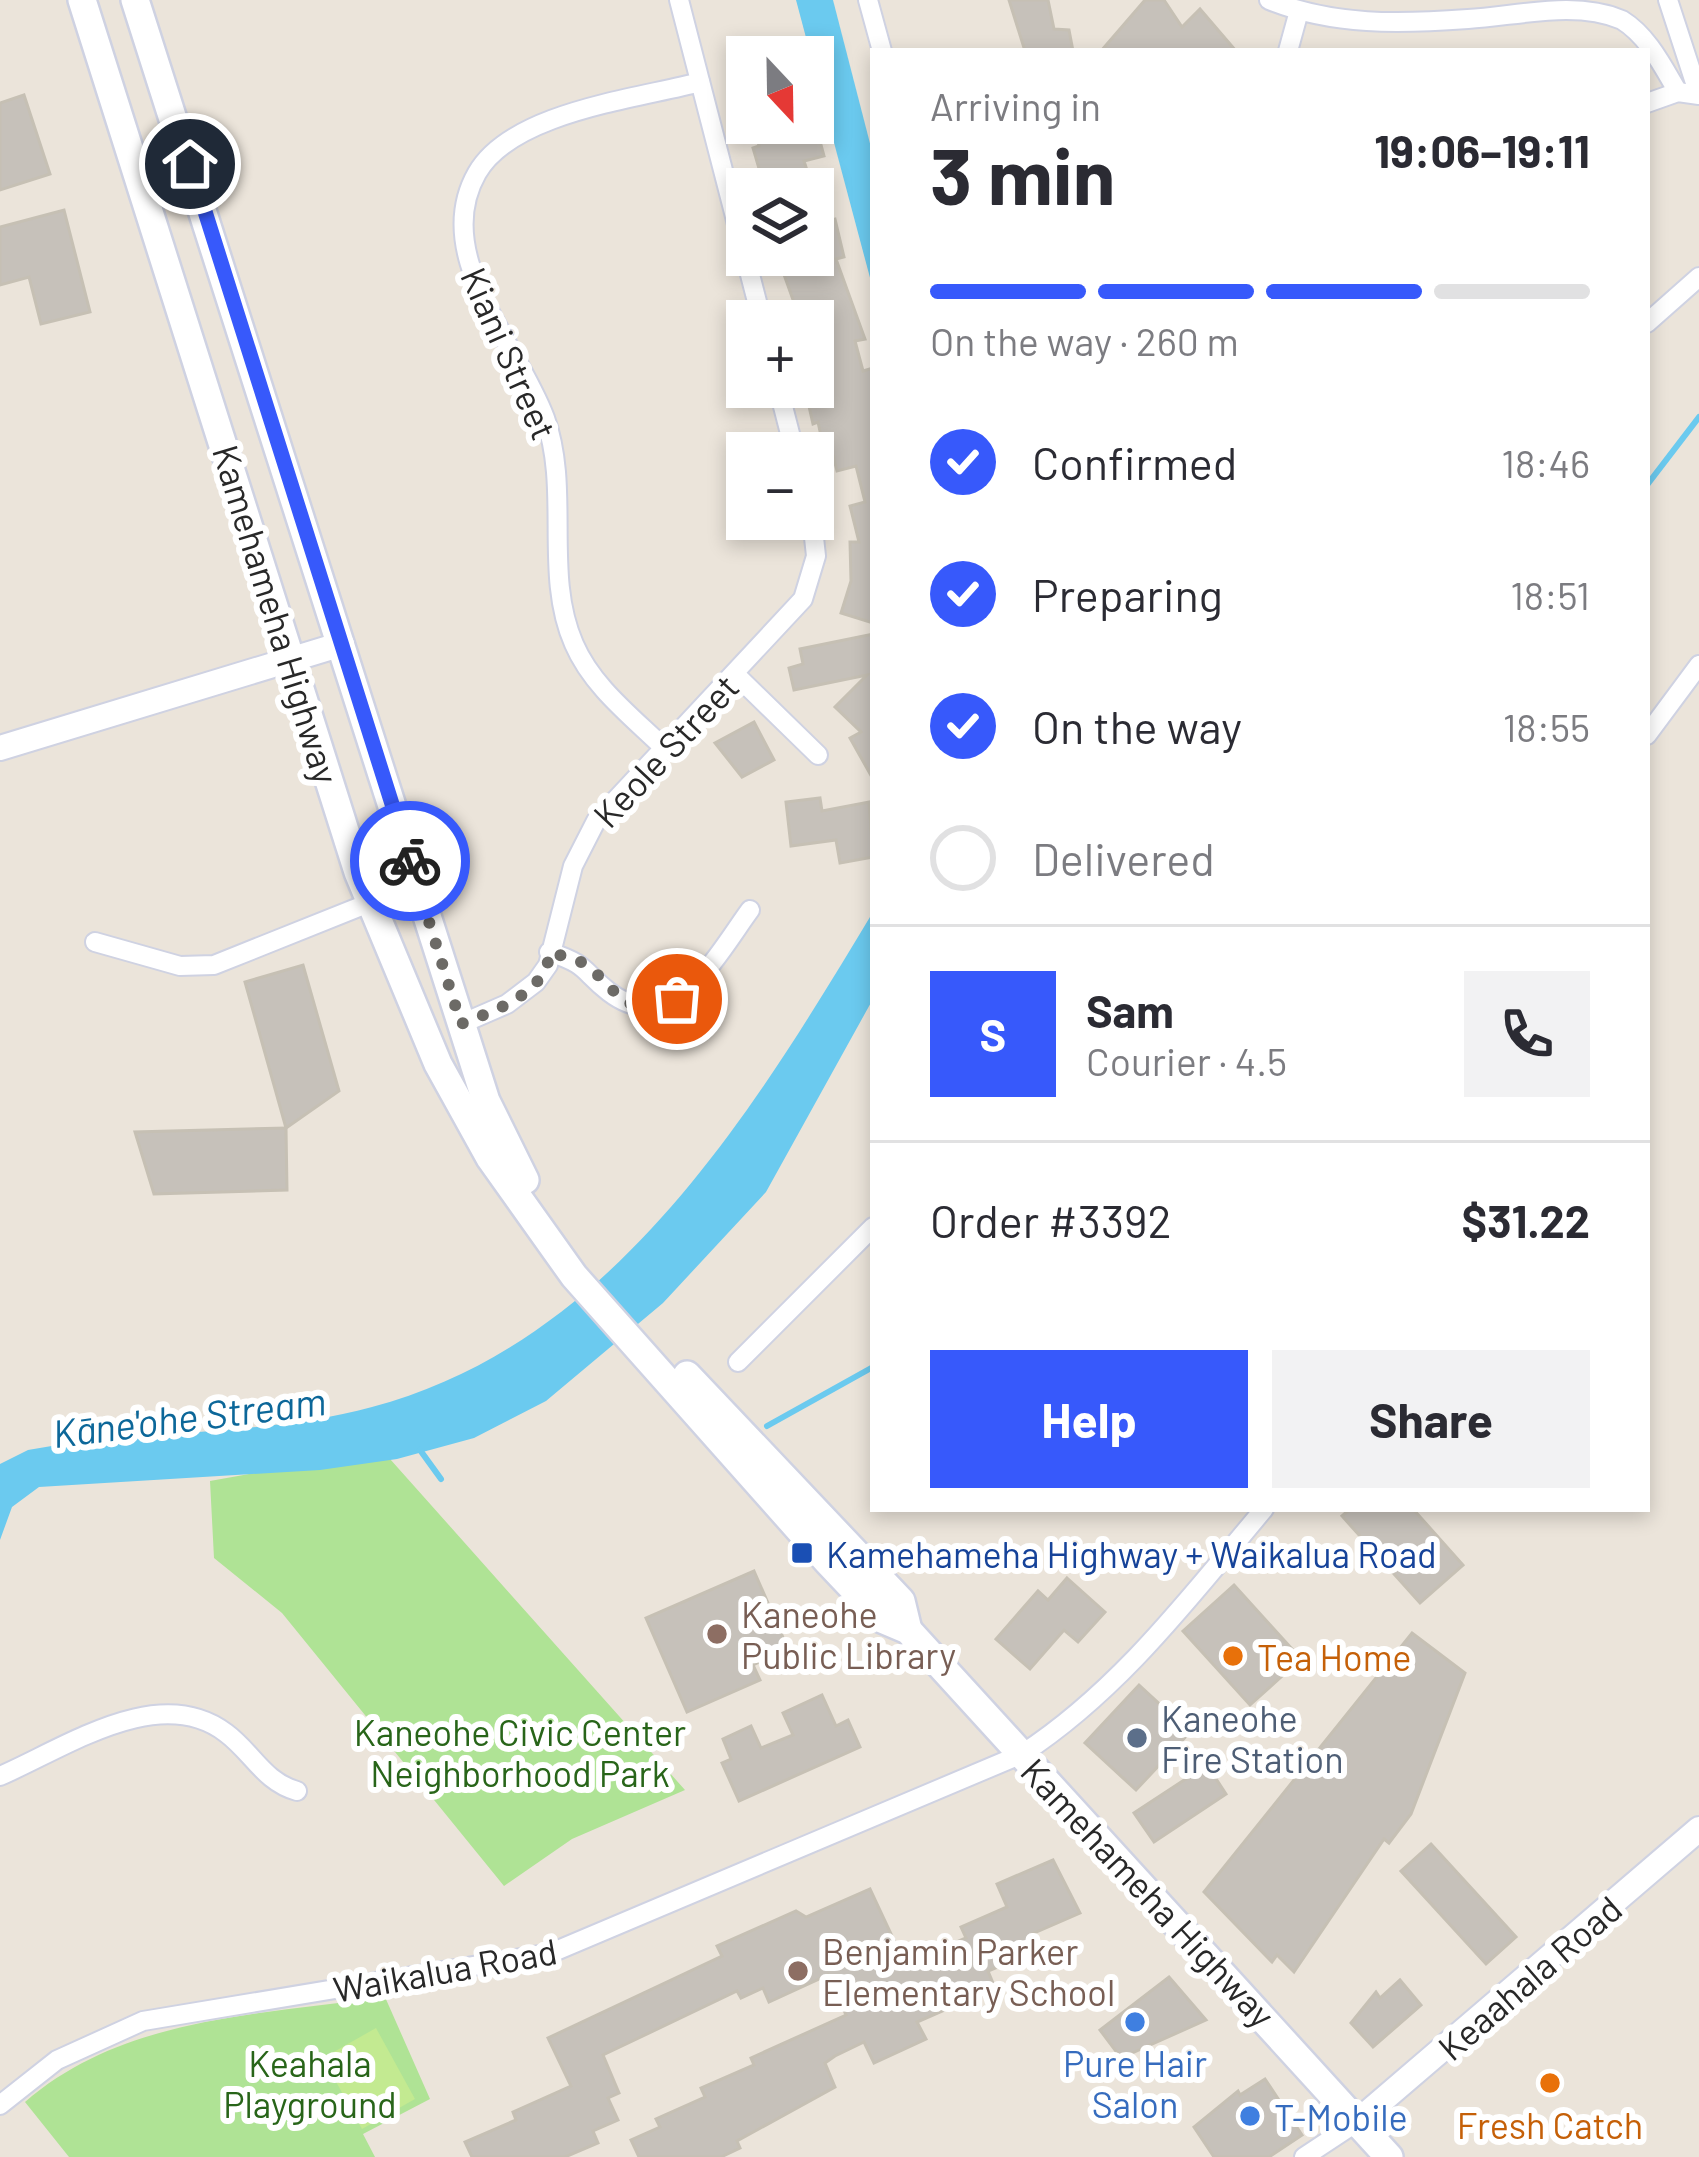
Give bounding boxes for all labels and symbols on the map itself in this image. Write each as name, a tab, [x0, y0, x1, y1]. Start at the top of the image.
north arrow	[726, 36, 834, 144]
pin	[139, 113, 241, 215]
street label: Kiani Street	[453, 260, 567, 446]
street label: Kamehameha Highway	[205, 439, 349, 789]
street label: Keole Street	[583, 665, 747, 835]
courier	[350, 801, 470, 921]
pin	[626, 948, 728, 1050]
water label: Kāne'ohe Stream	[50, 1376, 328, 1456]
place label: Kamehameha Highway + Waikalua Road	[826, 1532, 1437, 1575]
marker: Kamehameha Highway + Waikalua Road	[789, 1540, 815, 1566]
place label: Kaneohe Public Library	[741, 1592, 956, 1676]
marker: Kaneohe Public Library	[704, 1621, 730, 1647]
place label: Tea Home	[1257, 1635, 1411, 1678]
marker: Tea Home	[1220, 1643, 1246, 1669]
place label: Kaneohe Fire Station	[1161, 1696, 1344, 1780]
park label: Kaneohe Civic Center Neighborhood Park	[354, 1710, 686, 1794]
marker: Kaneohe Fire Station	[1124, 1725, 1150, 1751]
street label: Kamehameha Highway	[1013, 1749, 1285, 2035]
street label: Keaahala Road	[1429, 1886, 1629, 2068]
street label: Waikalua Road	[330, 1928, 560, 2010]
place label: Benjamin Parker Elementary School	[822, 1929, 1115, 2013]
marker: Benjamin Parker Elementary School	[785, 1958, 811, 1984]
marker: Pure Hair Salon	[1122, 2009, 1148, 2035]
park label: Keahala Playground	[223, 2041, 397, 2125]
place label: Pure Hair Salon	[1063, 2041, 1207, 2125]
marker: Fresh Catch	[1537, 2070, 1563, 2096]
place label: T-Mobile	[1274, 2095, 1408, 2138]
marker: T-Mobile	[1237, 2103, 1263, 2129]
place label: Fresh Catch	[1457, 2103, 1643, 2146]

